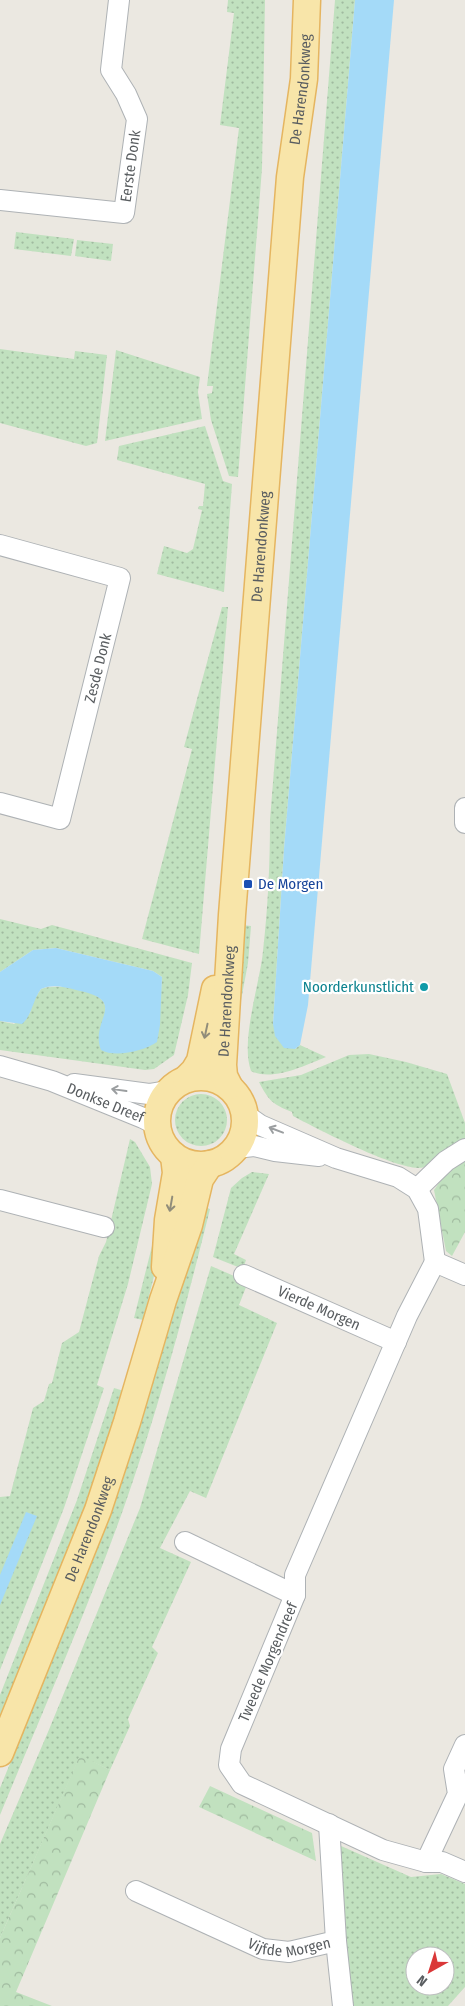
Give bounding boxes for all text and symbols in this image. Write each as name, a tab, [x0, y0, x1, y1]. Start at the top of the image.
street label: De Harendonkweg	[286, 34, 315, 146]
street label: Eerste Donk	[117, 129, 144, 203]
street label: De Harendonkweg	[248, 490, 274, 603]
street label: Zesde Donk	[81, 631, 115, 705]
place label: De Morgen	[258, 875, 323, 893]
marker: De Morgen	[242, 878, 254, 890]
street label: De Harendonkweg	[214, 945, 239, 1057]
place label: Noorderkunstlicht	[303, 978, 414, 996]
marker: Noorderkunstlicht	[418, 981, 430, 993]
one-way arrow	[201, 1023, 210, 1039]
street label: Donkse Dreef	[64, 1079, 148, 1127]
one-way arrow	[112, 1085, 128, 1095]
one-way arrow	[269, 1125, 284, 1135]
one-way arrow	[166, 1196, 176, 1212]
street label: Vierde Morgen	[275, 1282, 363, 1334]
street label: De Harendonkweg	[61, 1474, 117, 1585]
street label: Tweede Morgendreef	[235, 1598, 302, 1724]
street label: Vijfde Morgen	[245, 1934, 332, 1962]
north arrow	[405, 1946, 455, 1996]
text: N	[414, 1971, 431, 1990]

